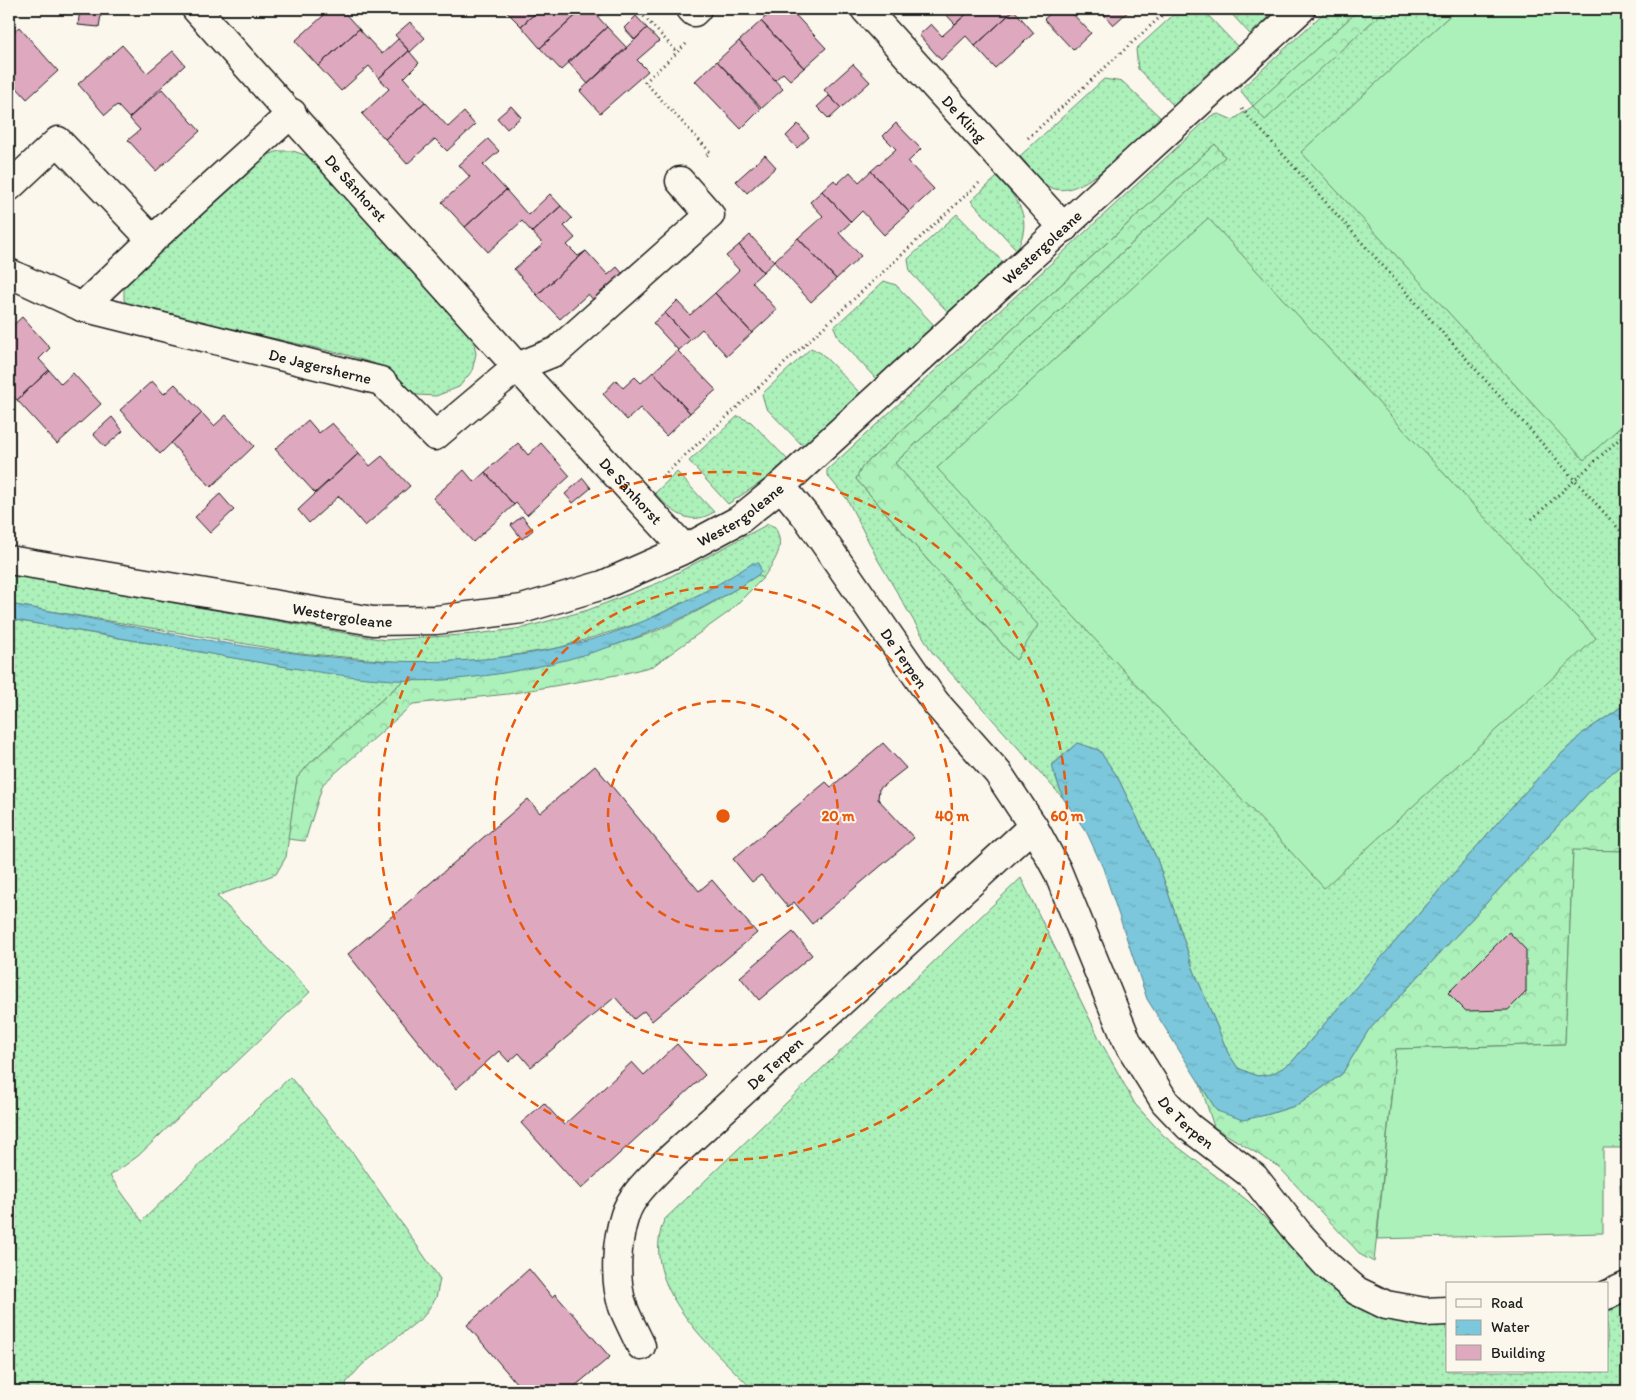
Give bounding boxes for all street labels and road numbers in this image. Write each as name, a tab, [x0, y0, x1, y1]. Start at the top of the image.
street label: De Kling	[938, 91, 991, 147]
street label: De Sânhorst	[321, 150, 391, 226]
street label: Westergoleane	[998, 206, 1086, 288]
street label: De Jagersherne	[267, 345, 374, 388]
street label: De Sânhorst	[595, 454, 666, 528]
street label: Westergoleane	[694, 479, 788, 551]
street label: Westergoleane	[291, 599, 393, 631]
street label: De Terpen	[877, 624, 932, 692]
street label: De Terpen	[743, 1033, 807, 1094]
street label: De Terpen	[1154, 1093, 1218, 1153]

